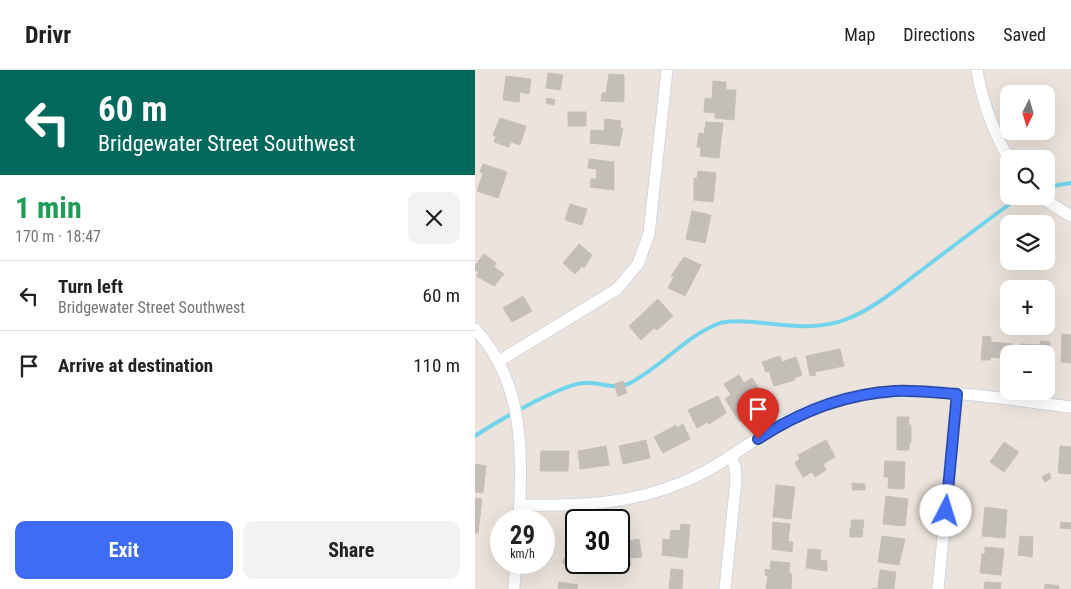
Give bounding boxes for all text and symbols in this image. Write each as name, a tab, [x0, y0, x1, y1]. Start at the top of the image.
text: Drivr	[25, 21, 71, 49]
text: Map	[844, 24, 875, 45]
text: Directions	[903, 24, 975, 45]
text: Saved	[1003, 24, 1046, 45]
north arrow	[1000, 85, 1055, 140]
map controls	[1000, 85, 1055, 400]
text: 60 m	[98, 89, 167, 130]
icon: left	[15, 90, 80, 155]
text: Bridgewater Street Southwest	[98, 131, 355, 156]
button: search	[1000, 150, 1055, 205]
text: 1 min	[15, 190, 82, 225]
button: close	[408, 192, 460, 244]
button: layers	[1000, 215, 1055, 270]
text: 170 m · 18:47	[15, 227, 101, 246]
text: Turn left	[58, 275, 123, 298]
button: +	[1000, 280, 1055, 335]
icon: left	[15, 282, 43, 310]
text: 60 m	[423, 284, 460, 307]
text: Bridgewater Street Southwest	[58, 298, 245, 317]
button: −	[1000, 345, 1055, 400]
icon: arrive	[15, 352, 43, 380]
text: Arrive at destination	[58, 354, 213, 377]
text: 110 m	[413, 354, 460, 377]
pin	[737, 388, 779, 439]
icon: arrive	[744, 395, 772, 423]
position arrow	[919, 484, 971, 536]
speed limit sign: 30	[565, 509, 630, 574]
button: Exit	[15, 521, 233, 579]
button: Share	[243, 521, 460, 579]
text: 29	[510, 521, 535, 550]
text: km/h	[510, 547, 535, 561]

